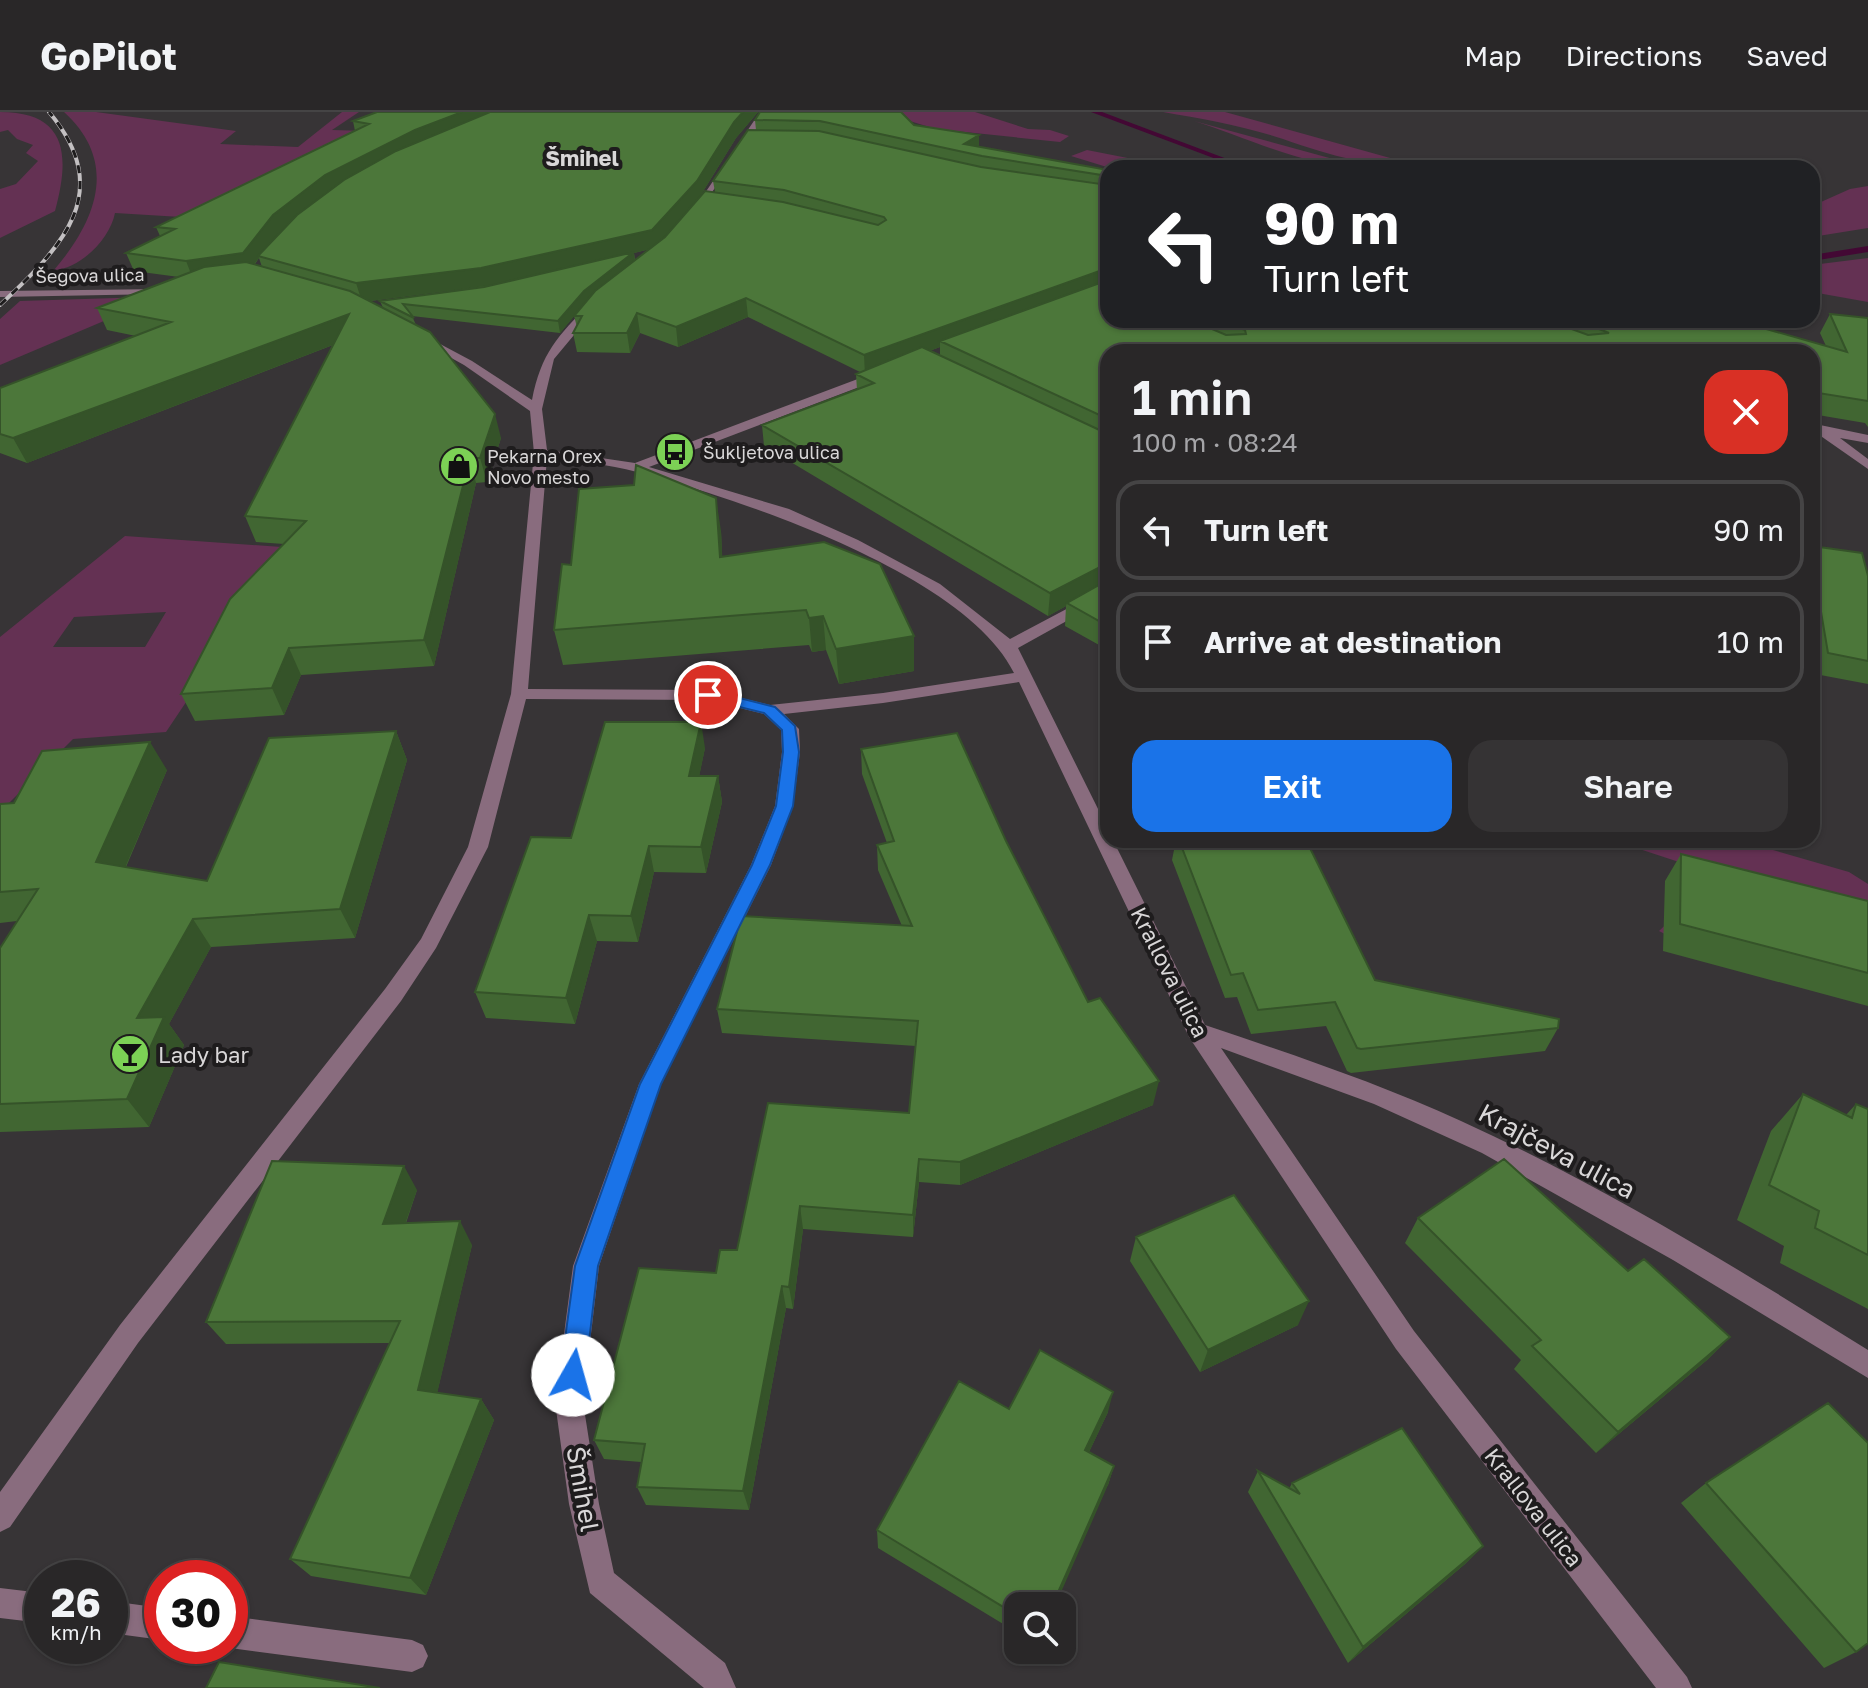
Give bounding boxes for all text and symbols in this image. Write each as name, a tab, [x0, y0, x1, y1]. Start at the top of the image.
text: GoPilot	[40, 33, 177, 78]
text: Map	[1464, 39, 1521, 72]
text: Directions	[1565, 39, 1702, 72]
text: Saved	[1746, 39, 1828, 72]
district label: Šmihel	[545, 144, 619, 171]
text: 90 m	[1264, 189, 1399, 256]
icon: left	[1132, 192, 1236, 296]
text: Turn left	[1264, 257, 1410, 300]
street label: Šegova ulica	[35, 263, 145, 287]
text: 1 min	[1132, 368, 1252, 426]
button: close	[1704, 370, 1788, 454]
text: 100 m · 08:24	[1132, 427, 1298, 458]
bus stop icon: Šukljetova ulica	[654, 431, 696, 473]
place label: Šukljetova ulica	[703, 441, 840, 463]
shop icon: Pekarna Orex Novo mesto	[438, 445, 480, 487]
place label: Pekarna Orex Novo mesto	[487, 445, 602, 488]
icon: left	[1136, 508, 1180, 552]
text: Turn left	[1204, 512, 1329, 548]
text: 90 m	[1713, 512, 1784, 548]
icon: arrive	[1136, 620, 1180, 664]
text: Arrive at destination	[1204, 624, 1501, 660]
text: 10 m	[1717, 624, 1784, 660]
pin	[674, 661, 742, 729]
icon: arrive	[686, 673, 730, 717]
button: Exit	[1132, 740, 1452, 832]
button: Share	[1468, 740, 1788, 832]
street label: Krallova ulica	[1126, 902, 1214, 1042]
bar icon: Lady bar	[109, 1033, 151, 1075]
place label: Lady bar	[158, 1041, 250, 1068]
street label: Krajčeva ulica	[1473, 1097, 1641, 1205]
position arrow	[531, 1333, 615, 1417]
street label: Krallova ulica	[1479, 1442, 1589, 1572]
street label: Šmihel	[560, 1444, 606, 1534]
speed limit sign: 30	[144, 1560, 248, 1664]
text: 26	[51, 1578, 101, 1626]
map controls	[1004, 1592, 1076, 1664]
button: search	[1004, 1592, 1076, 1664]
text: km/h	[51, 1620, 101, 1644]

